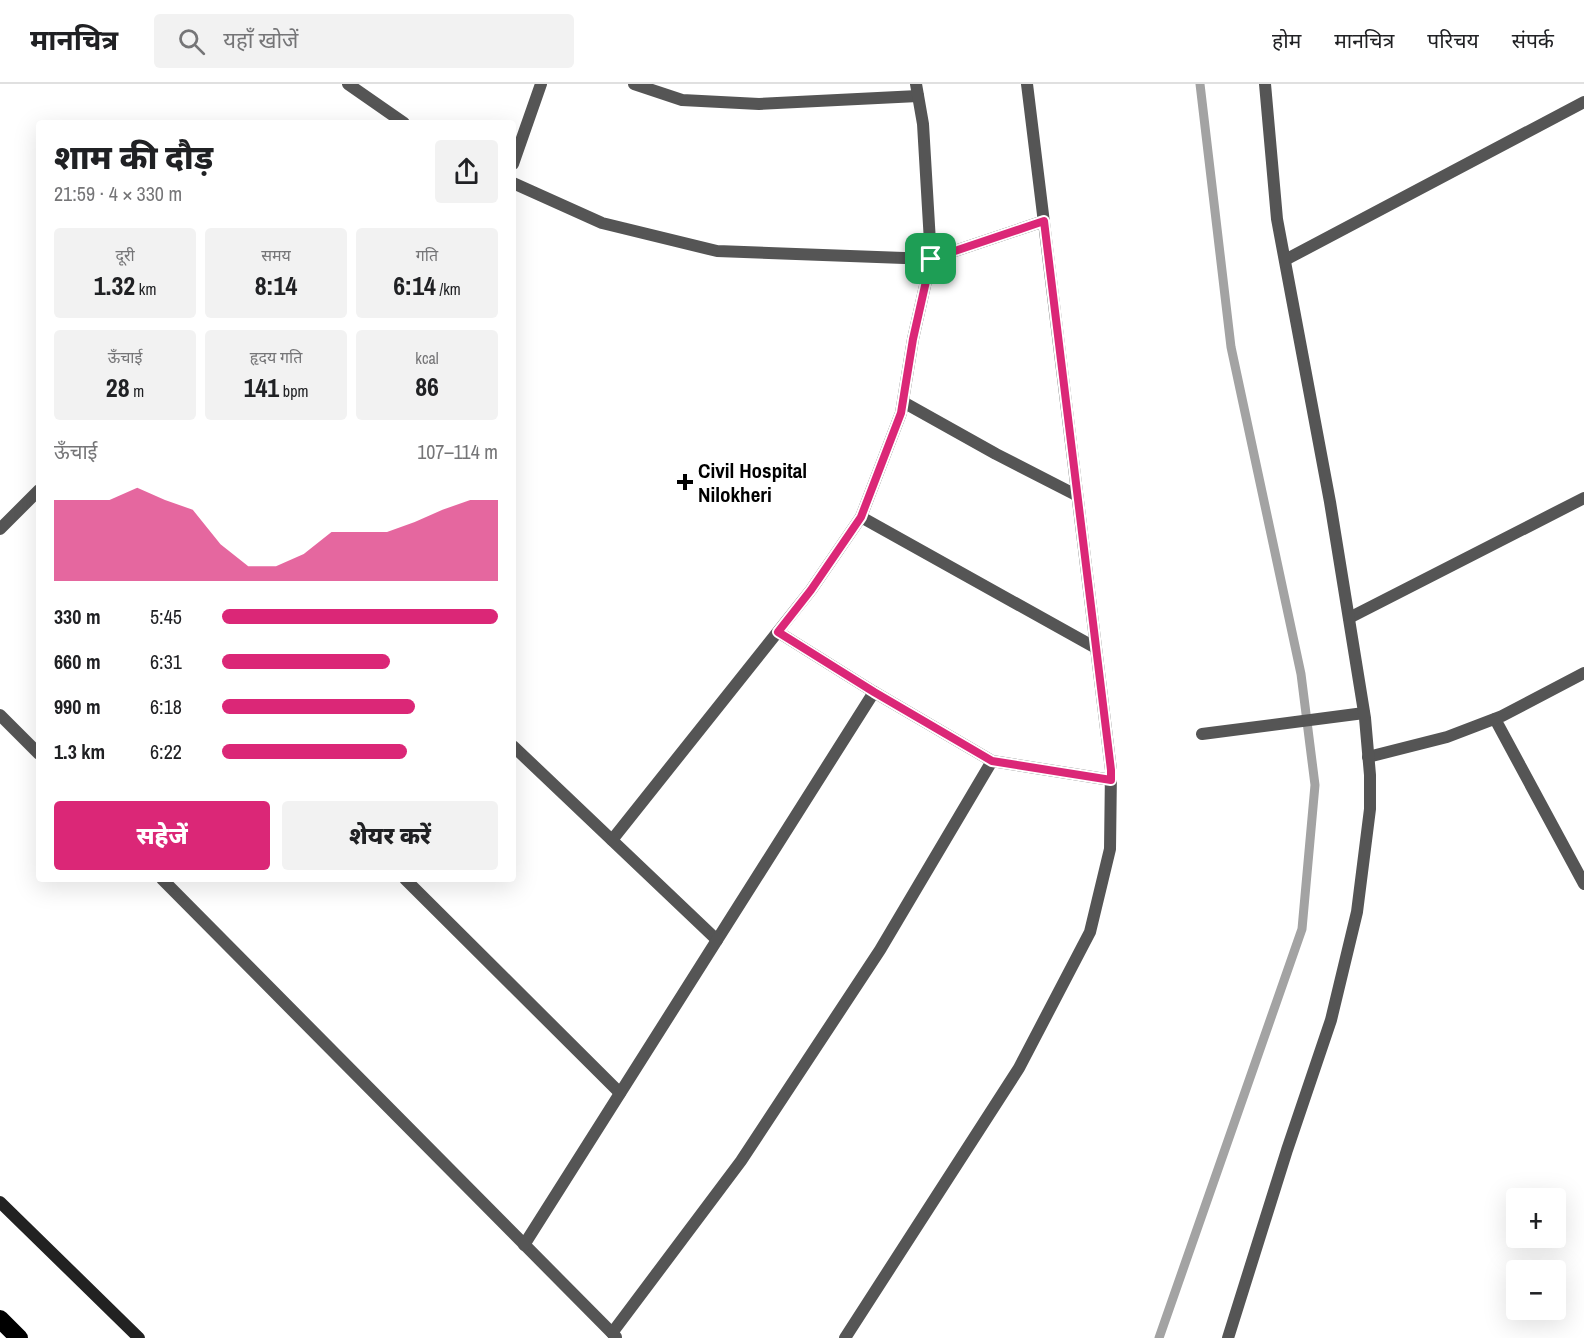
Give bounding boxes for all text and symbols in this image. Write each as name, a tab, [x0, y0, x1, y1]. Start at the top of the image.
search box	[154, 14, 574, 68]
text: मानचित्र	[30, 21, 118, 59]
icon: search	[175, 25, 208, 58]
text: यहाँ खोजें	[223, 25, 298, 55]
text: होम	[1272, 26, 1301, 55]
text: मानचित्र	[1334, 26, 1394, 55]
text: परिचय	[1427, 26, 1479, 55]
text: संपर्क	[1512, 26, 1554, 55]
text: शाम की दौड़	[54, 135, 213, 179]
button: share	[435, 140, 498, 203]
text: 21:59 · 4 × 330 m	[54, 180, 182, 207]
pin	[905, 233, 956, 284]
icon: arrive	[914, 242, 947, 275]
text: दूरी	[115, 244, 135, 266]
text: समय	[261, 244, 291, 266]
text: गति	[416, 244, 438, 266]
text: 1.32	[94, 268, 135, 303]
text: 8:14	[255, 268, 297, 303]
text: 6:14	[393, 268, 436, 303]
text: km	[135, 278, 156, 300]
text: /km	[436, 278, 461, 300]
text: ऊँचाई	[108, 346, 142, 368]
text: हृदय गति	[250, 346, 302, 368]
text: kcal	[415, 347, 439, 369]
text: 86	[415, 369, 439, 404]
text: 28	[106, 370, 130, 405]
text: 141	[244, 370, 279, 405]
text: m	[130, 380, 144, 402]
text: bpm	[279, 380, 308, 402]
text: ऊँचाई	[54, 438, 97, 465]
text: 107–114 m	[417, 438, 498, 465]
place label: Civil Hospital Nilokheri	[698, 456, 807, 509]
marker: Civil Hospital Nilokheri	[676, 473, 694, 491]
text: 330 m	[54, 603, 101, 630]
text: 5:45	[150, 603, 182, 630]
text: 660 m	[54, 648, 101, 675]
text: 6:31	[150, 648, 182, 675]
text: 990 m	[54, 693, 101, 720]
text: 6:18	[150, 693, 182, 720]
text: 1.3 km	[54, 738, 105, 765]
text: 6:22	[150, 738, 182, 765]
button: सहेजें	[54, 801, 270, 870]
button: शेयर करें	[282, 801, 498, 870]
map controls	[1506, 1188, 1566, 1320]
button: +	[1506, 1188, 1566, 1248]
button: −	[1506, 1260, 1566, 1320]

